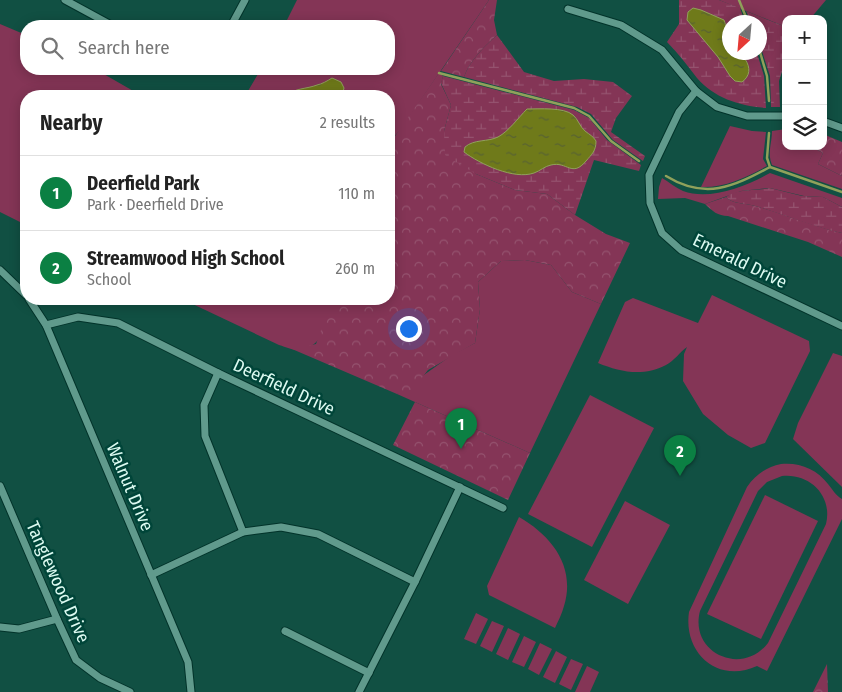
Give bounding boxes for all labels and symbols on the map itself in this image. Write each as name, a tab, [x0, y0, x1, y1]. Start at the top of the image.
north arrow	[722, 15, 767, 60]
street label: Emerald Drive	[689, 229, 791, 293]
your location	[396, 316, 422, 342]
street label: Deerfield Drive	[230, 354, 338, 420]
pin: 1	[445, 408, 477, 449]
pin: 2	[664, 435, 696, 476]
street label: Walnut Drive	[102, 440, 158, 534]
street label: Tanglewood Drive	[21, 518, 95, 646]

